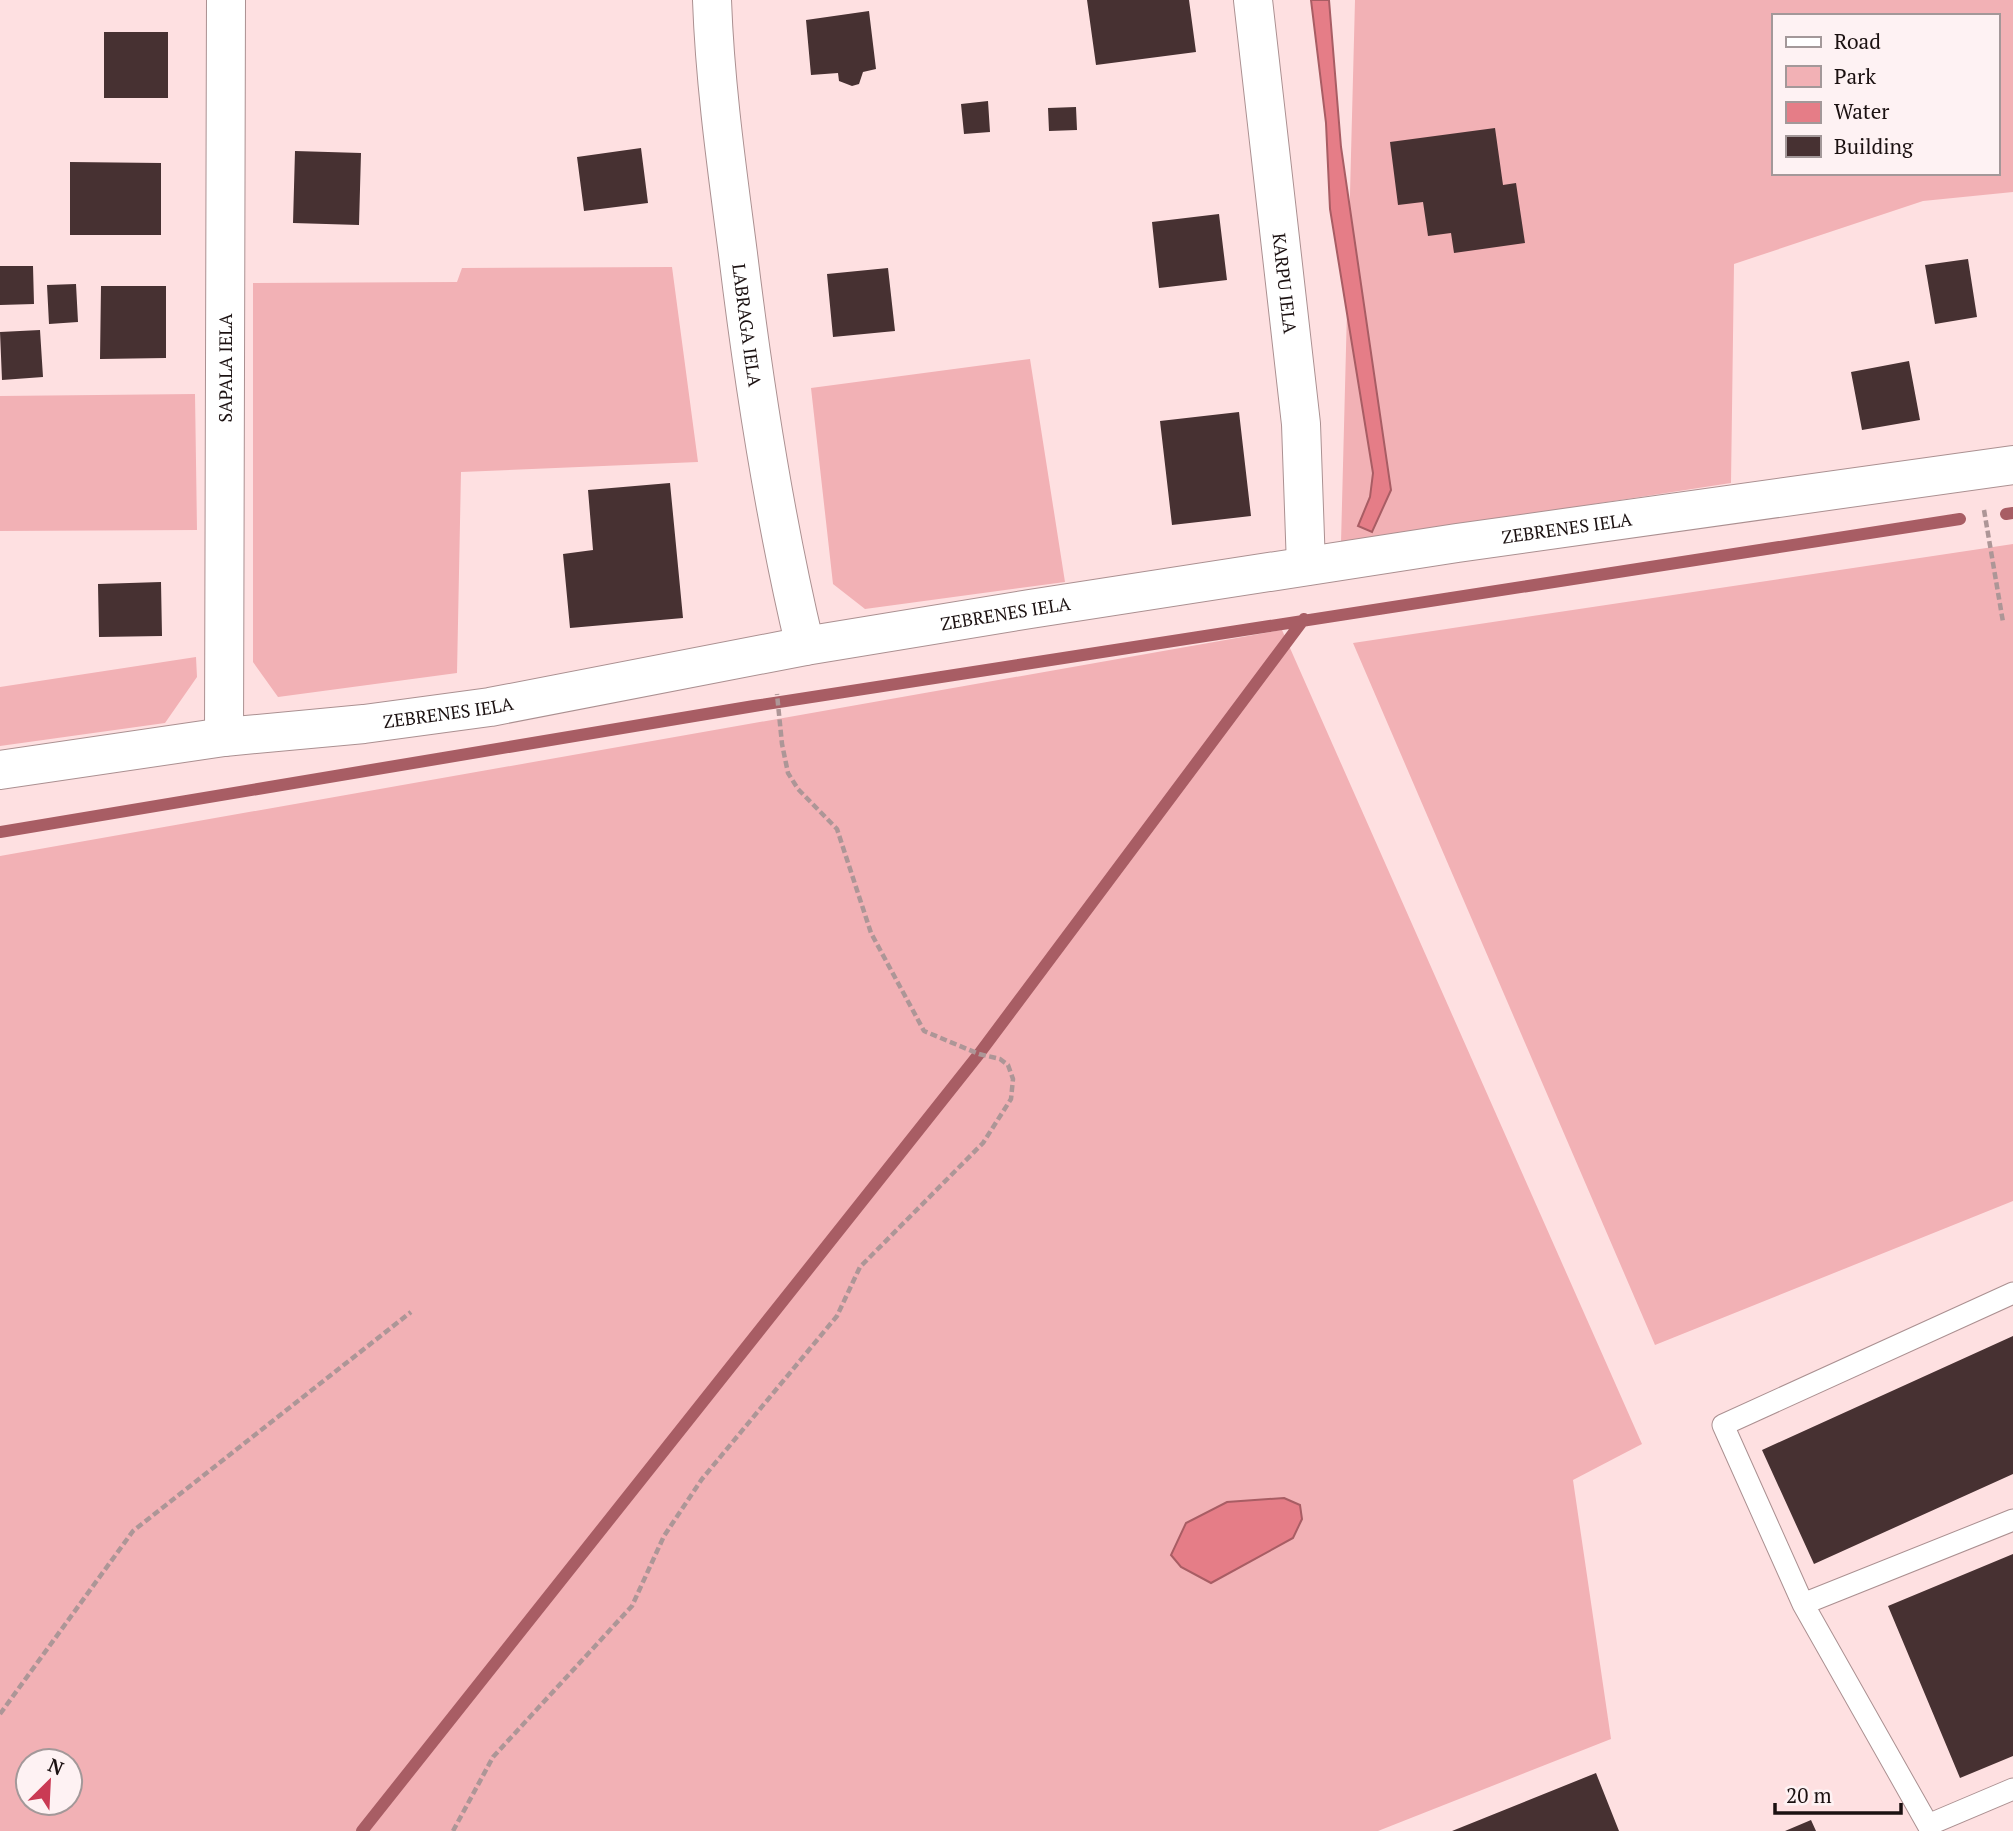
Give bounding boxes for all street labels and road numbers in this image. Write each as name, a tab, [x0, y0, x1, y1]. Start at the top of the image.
street label: KARPU IELA	[1267, 232, 1303, 336]
street label: LABRAGA IELA	[727, 262, 768, 389]
street label: SAPALA IELA	[213, 313, 237, 422]
street label: ZEBRENES IELA	[1500, 506, 1634, 549]
street label: ZEBRENES IELA	[939, 591, 1073, 636]
street label: ZEBRENES IELA	[382, 691, 516, 733]

